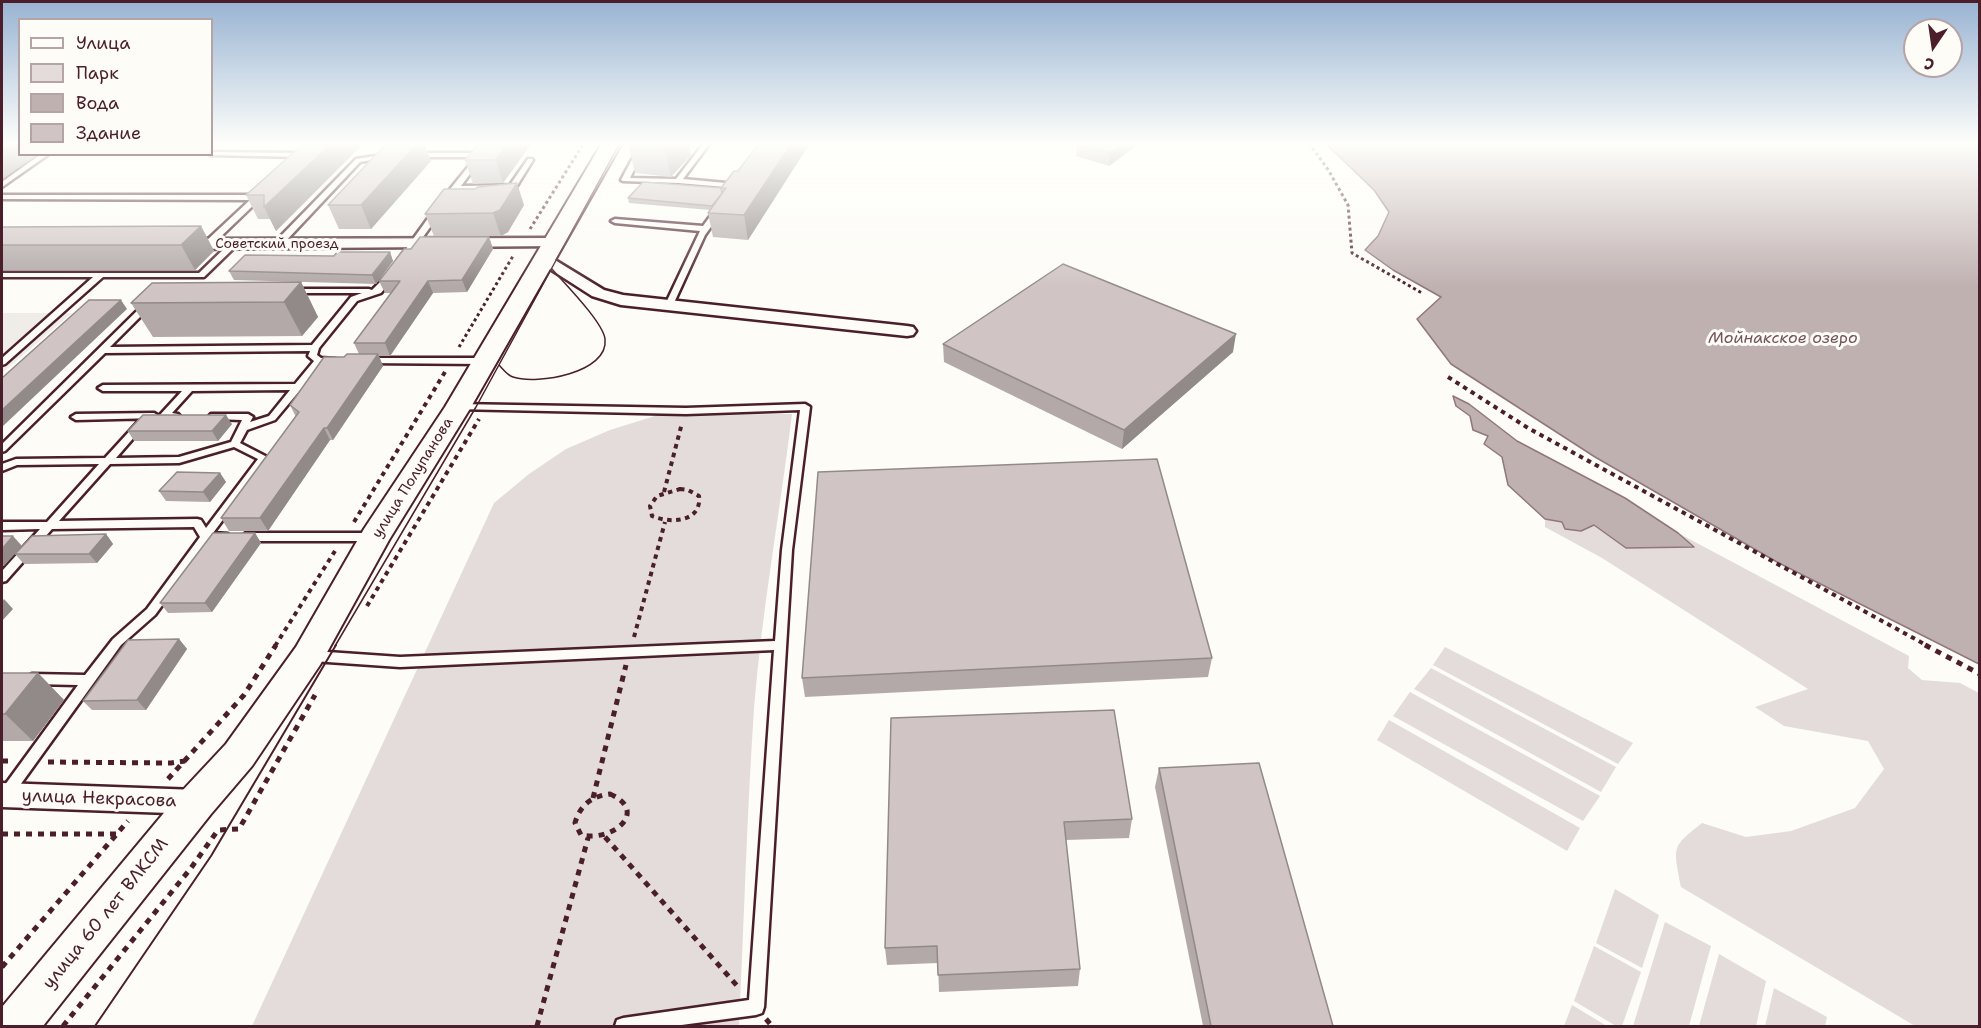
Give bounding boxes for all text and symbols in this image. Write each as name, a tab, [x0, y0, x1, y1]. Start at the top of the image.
legend	[18, 18, 213, 156]
north arrow	[1903, 18, 1963, 78]
text: Улица	[76, 31, 130, 55]
text: С	[1922, 53, 1936, 75]
text: Парк	[76, 61, 119, 85]
text: Вода	[76, 91, 119, 115]
text: Здание	[76, 121, 141, 145]
street label: Советский проезд	[215, 236, 339, 252]
water label: Мойнакское озеро	[1708, 329, 1858, 349]
street label: улица Полупанова	[369, 414, 457, 542]
street label: улица Некрасова	[21, 786, 177, 812]
street label: улица 60 лет ВЛКСМ	[38, 834, 174, 994]

